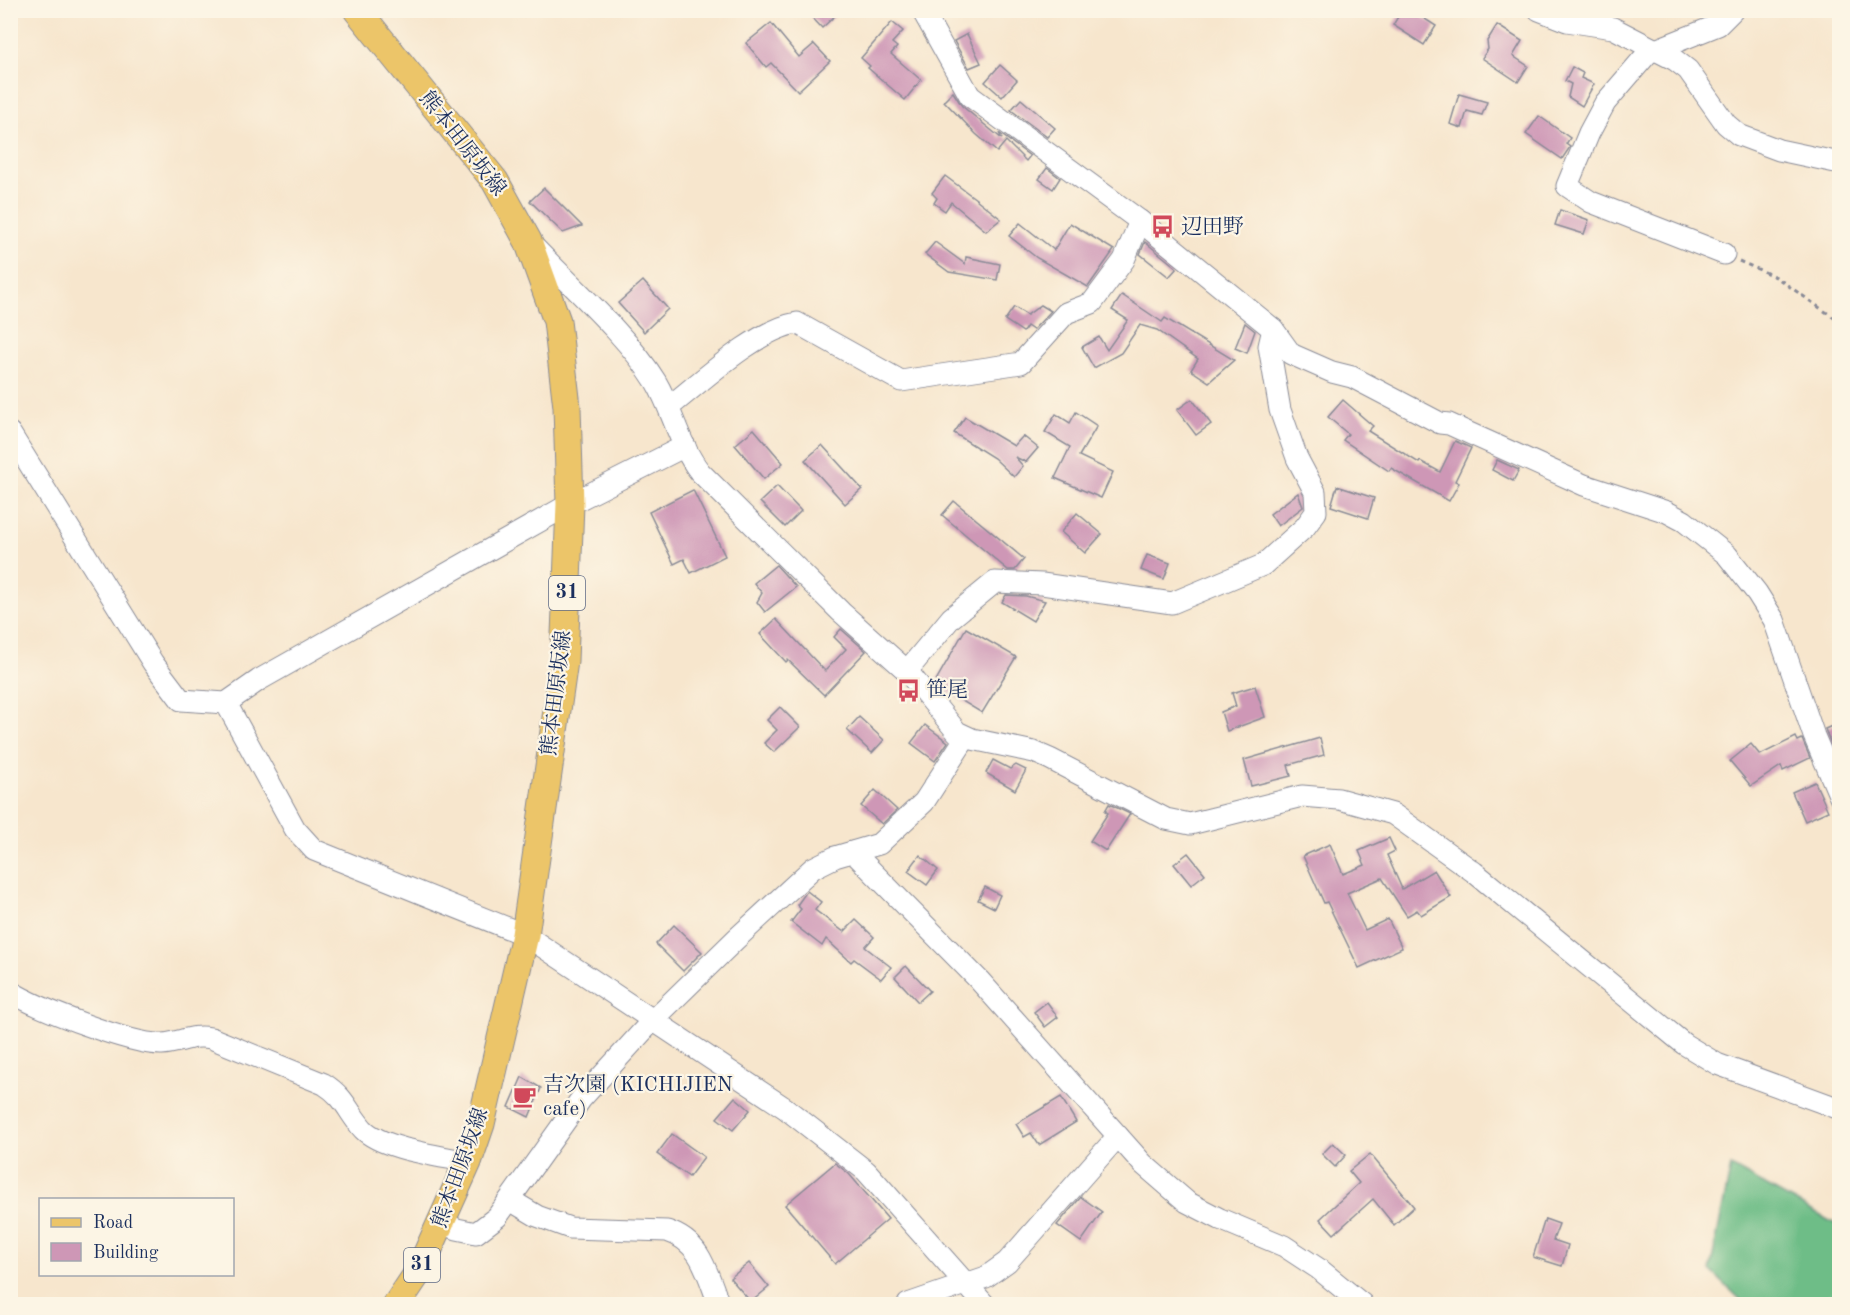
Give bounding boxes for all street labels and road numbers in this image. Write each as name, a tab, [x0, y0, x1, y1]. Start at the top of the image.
street label: 熊本田原坂線	[415, 87, 511, 200]
road number: 31	[549, 576, 585, 610]
street label: 熊本田原坂線	[537, 629, 575, 757]
street label: 熊本田原坂線	[428, 1105, 492, 1231]
road number: 31	[404, 1248, 440, 1282]

